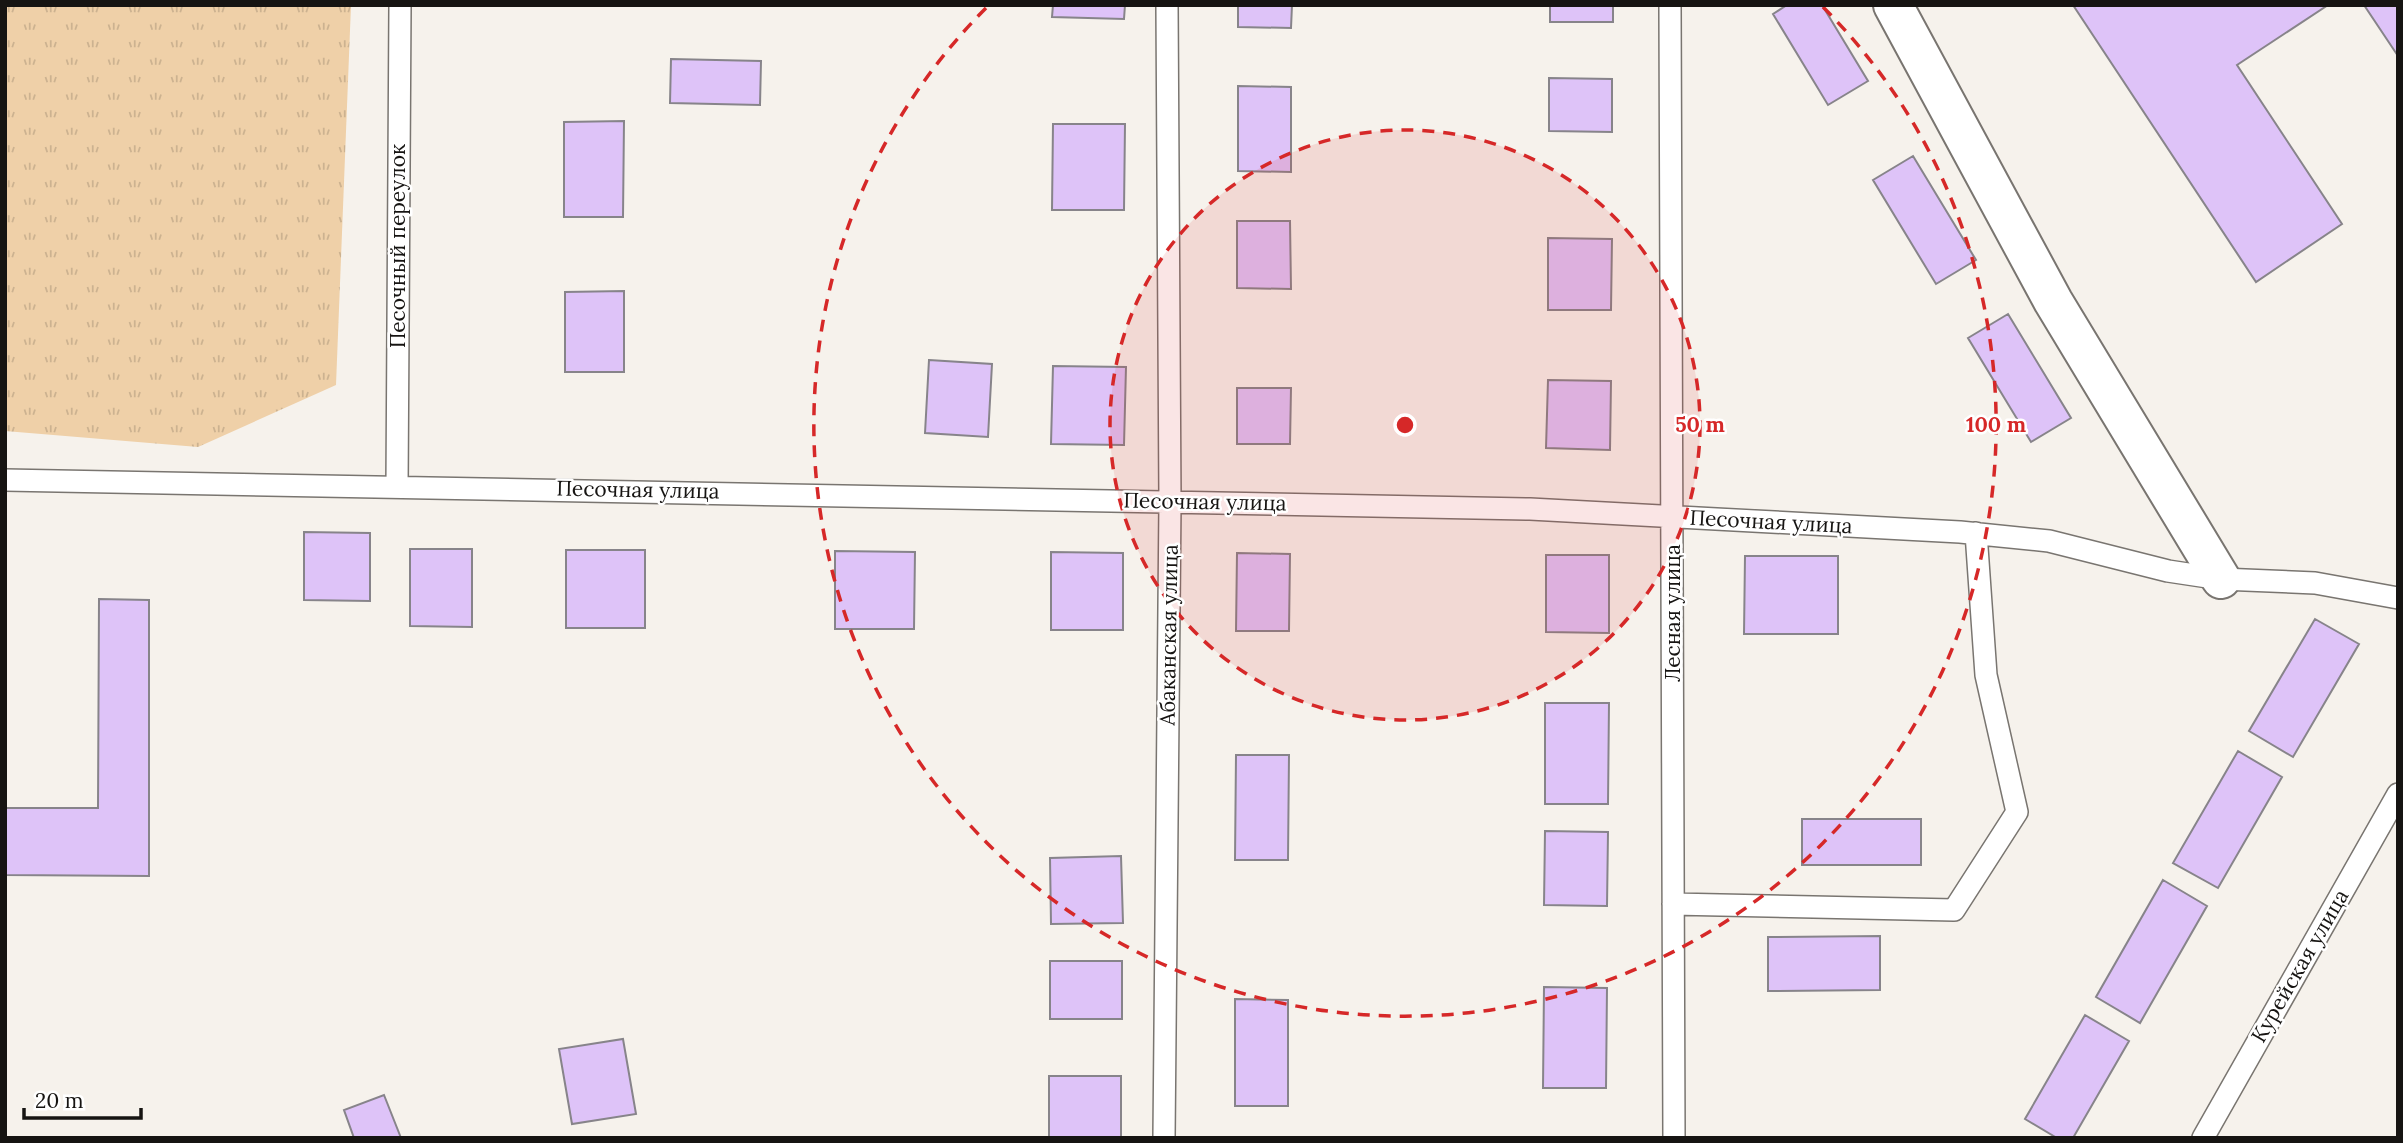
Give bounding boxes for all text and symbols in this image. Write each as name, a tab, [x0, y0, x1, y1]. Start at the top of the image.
street label: Песочный переулок	[384, 143, 411, 348]
text: 50 m	[1675, 411, 1725, 438]
text: 100 m	[1966, 411, 2026, 438]
centre of rings	[1393, 413, 1417, 437]
street label: Песочная улица	[556, 475, 720, 504]
street label: Песочная улица	[1123, 487, 1287, 516]
street label: Песочная улица	[1689, 504, 1853, 539]
street label: Абаканская улица	[1153, 544, 1184, 727]
street label: Лесная улица	[1659, 544, 1686, 682]
street label: Курейская улица	[2245, 884, 2354, 1047]
scale bar	[24, 1076, 142, 1120]
text: 20 m	[35, 1087, 84, 1114]

